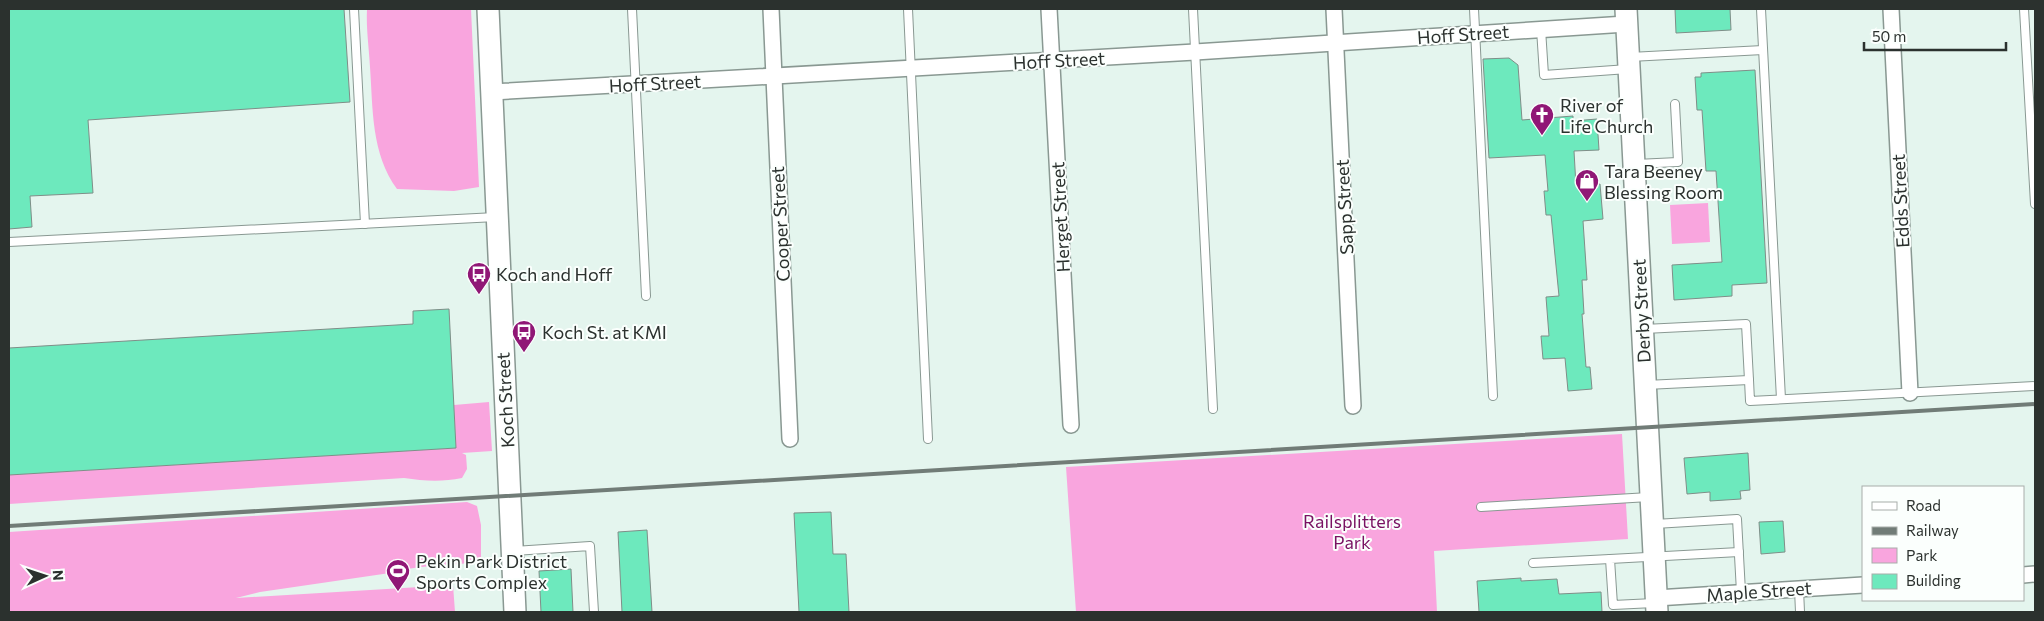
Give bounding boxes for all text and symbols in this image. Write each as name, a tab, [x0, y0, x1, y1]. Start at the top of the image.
street label: Hoff Street	[1416, 20, 1510, 48]
scale bar	[1864, 20, 2006, 52]
text: 50 m	[1872, 27, 1906, 45]
street label: Hoff Street	[1012, 47, 1106, 73]
street label: Hoff Street	[608, 70, 702, 96]
place label: River of Life Church	[1560, 94, 1653, 137]
church icon: River of Life Church	[1529, 102, 1555, 136]
street label: Edds Street	[1887, 153, 1913, 249]
street label: Sapp Street	[1331, 159, 1357, 255]
place label: Tara Beeney Blessing Room	[1604, 160, 1723, 203]
street label: Herget Street	[1046, 161, 1074, 273]
street label: Cooper Street	[766, 166, 794, 282]
shop icon: Tara Beeney Blessing Room	[1574, 168, 1600, 202]
street label: Derby Street	[1627, 258, 1655, 364]
bus stop icon: Koch and Hoff	[466, 261, 492, 295]
place label: Koch and Hoff	[496, 263, 613, 285]
bus stop icon: Koch St. at KMI	[511, 319, 537, 353]
place label: Koch St. at KMI	[542, 321, 667, 343]
street label: Koch Street	[492, 352, 518, 448]
legend	[1862, 486, 2024, 601]
text: Road	[1906, 496, 1941, 514]
park label: Railsplitters Park	[1303, 510, 1401, 553]
text: Railway	[1906, 521, 1959, 539]
text: Park	[1906, 546, 1937, 564]
place label: Pekin Park District Sports Complex	[416, 550, 567, 593]
north arrow	[20, 551, 70, 601]
sports icon: Pekin Park District Sports Complex	[385, 558, 411, 592]
text: N	[50, 570, 67, 581]
text: Building	[1906, 571, 1961, 589]
street label: Maple Street	[1706, 576, 1812, 606]

